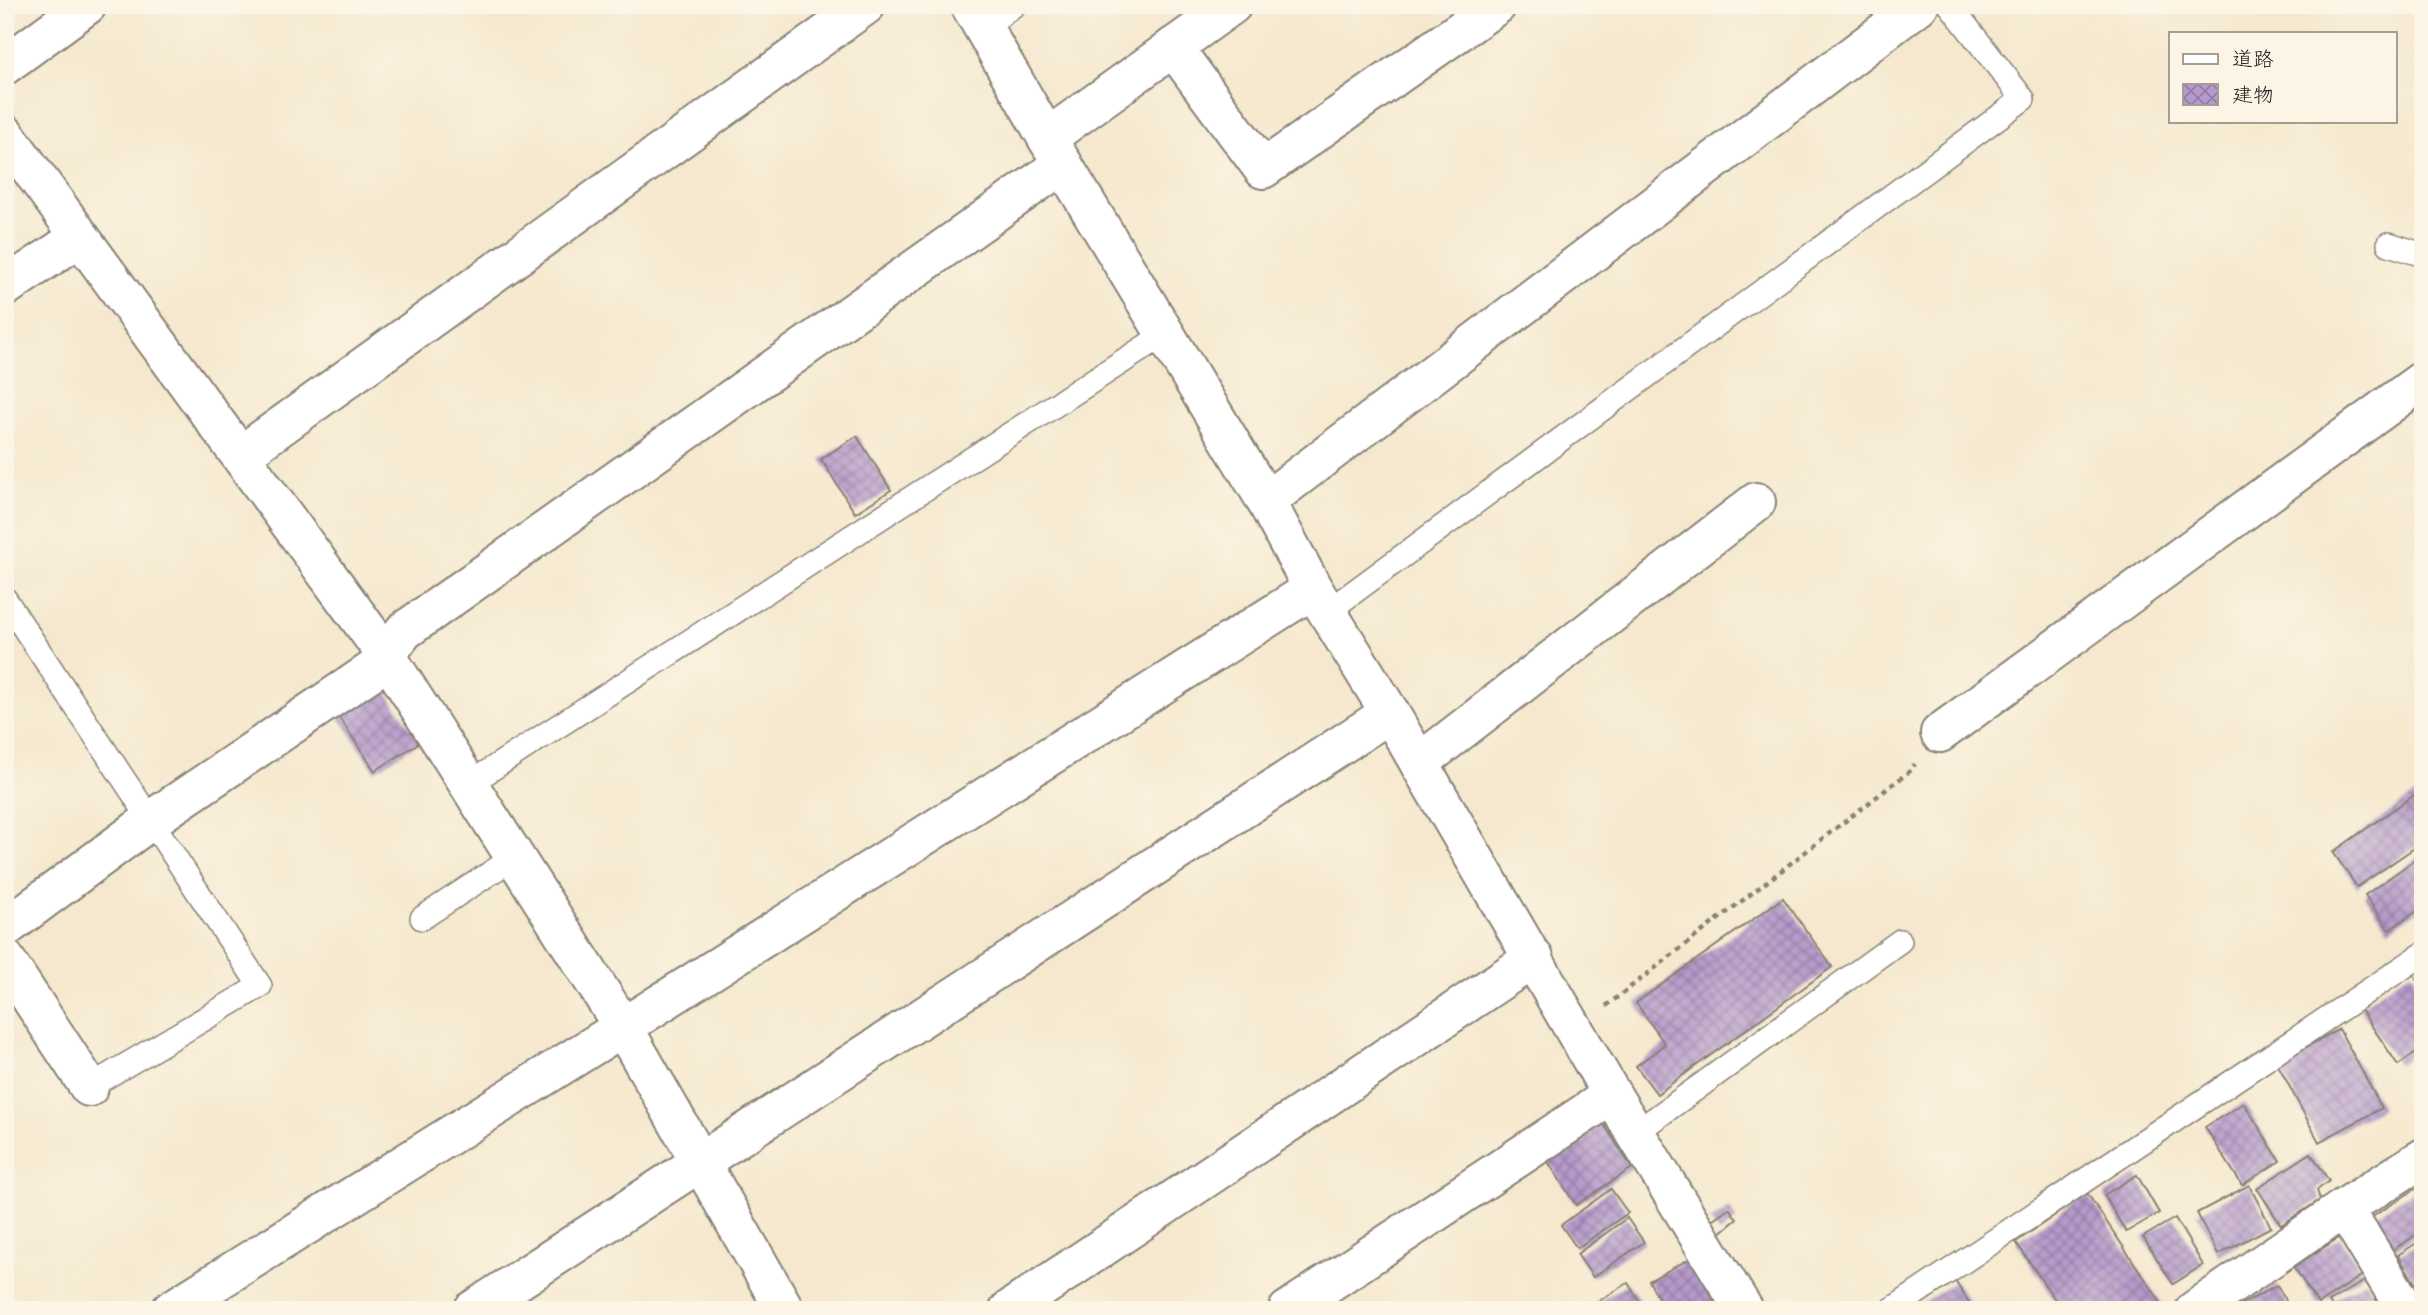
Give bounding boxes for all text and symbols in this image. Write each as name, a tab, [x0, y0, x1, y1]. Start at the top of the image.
legend	[2169, 32, 2396, 122]
text: 道路	[2232, 46, 2274, 76]
text: 建物	[2232, 82, 2274, 112]

